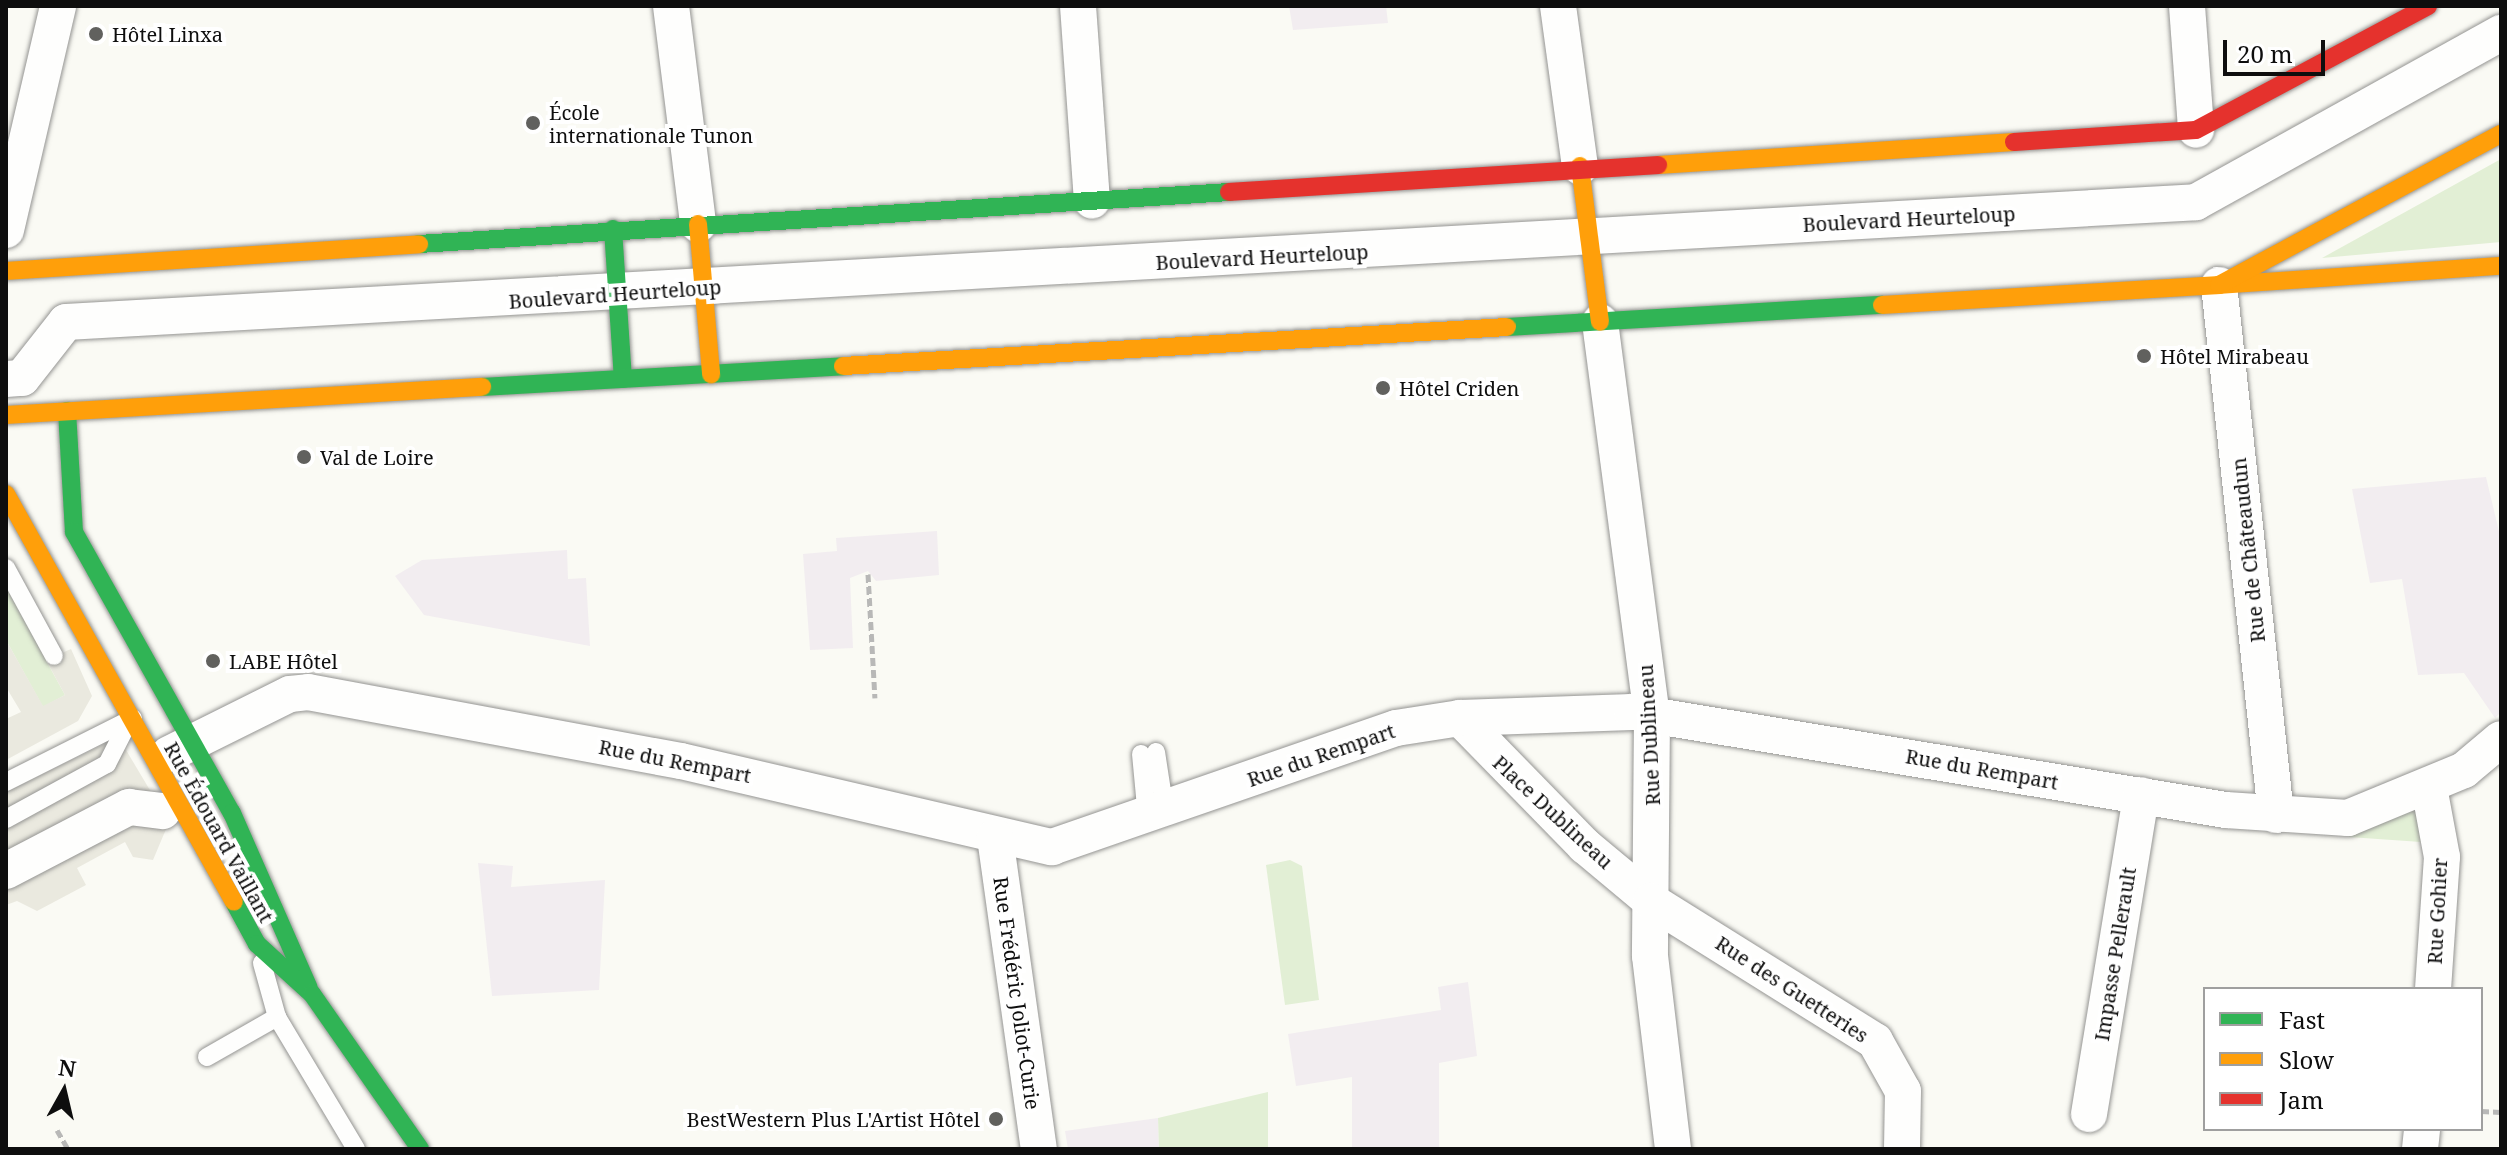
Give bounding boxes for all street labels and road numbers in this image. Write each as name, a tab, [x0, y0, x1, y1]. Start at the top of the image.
street label: Boulevard Heurteloup	[1802, 201, 2016, 237]
street label: Boulevard Heurteloup	[1155, 239, 1369, 275]
street label: Boulevard Heurteloup	[508, 275, 722, 313]
street label: Rue de Châteaudun	[2226, 456, 2270, 644]
street label: Rue Dublineau	[1633, 664, 1665, 806]
street label: Rue du Rempart	[1244, 718, 1398, 792]
street label: Rue du Rempart	[597, 734, 753, 788]
street label: Rue Édouard Vaillant	[159, 738, 279, 926]
street label: Rue du Rempart	[1904, 744, 2060, 794]
street label: Place Dublineau	[1488, 750, 1618, 874]
street label: Rue Gohier	[2422, 857, 2452, 965]
street label: Impasse Pellerault	[2089, 865, 2141, 1043]
street label: Rue Frédéric Joliot-Curie	[989, 875, 1045, 1111]
street label: Rue des Guetteries	[1711, 931, 1873, 1047]

